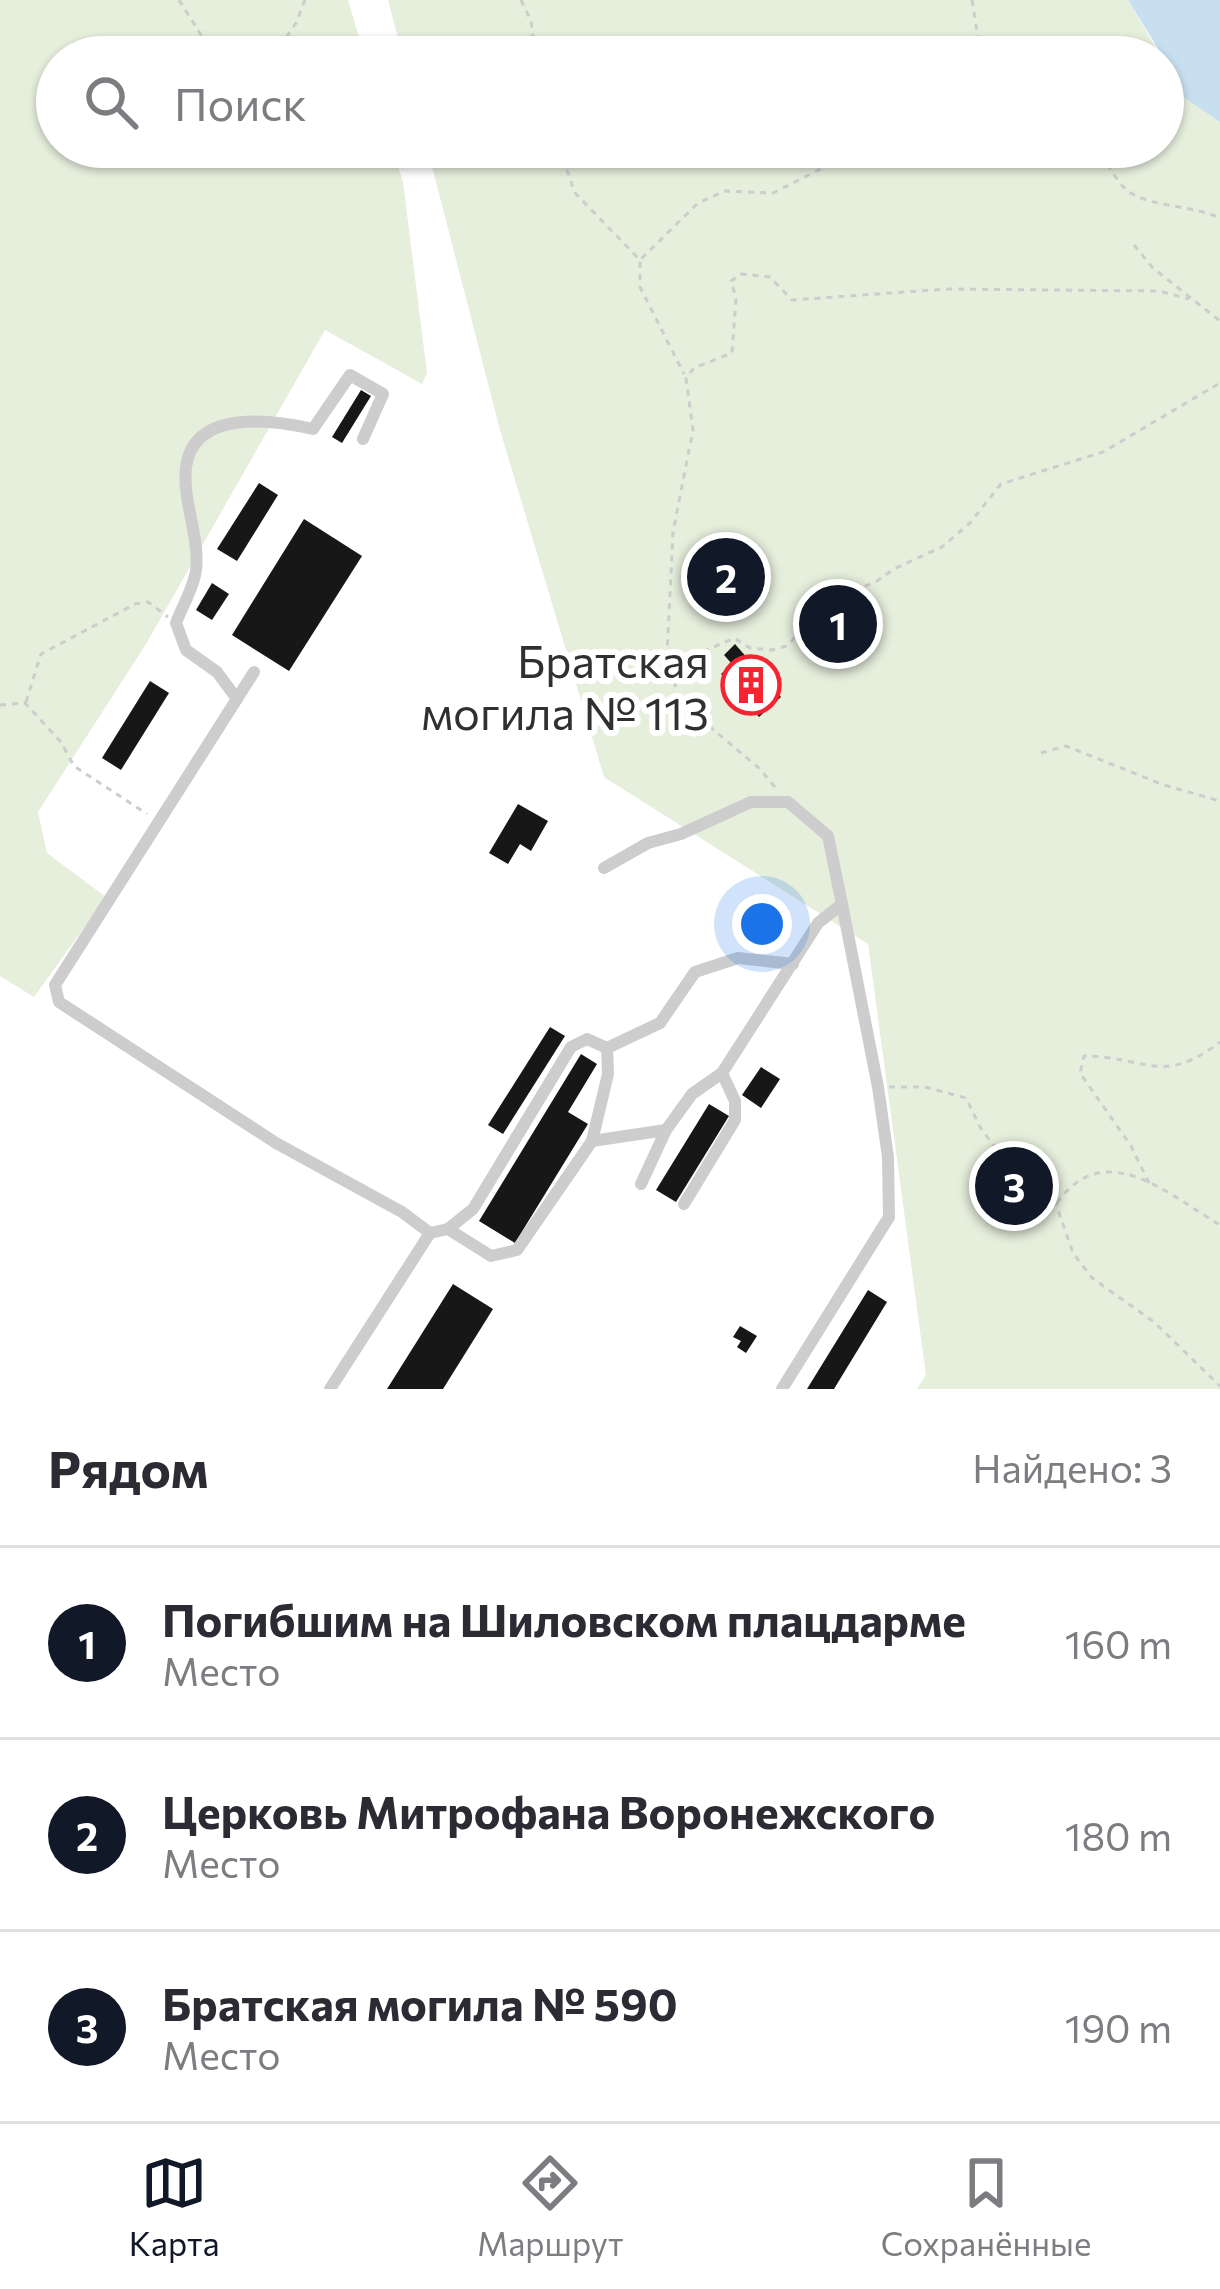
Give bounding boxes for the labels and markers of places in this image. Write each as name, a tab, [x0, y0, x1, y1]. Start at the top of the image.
pin: 2	[687, 532, 765, 622]
pin: 1	[799, 579, 877, 669]
place label: Братская могила № 113	[421, 632, 709, 739]
building icon: Братская могила № 113	[720, 654, 782, 716]
pin: 3	[975, 1141, 1053, 1231]

